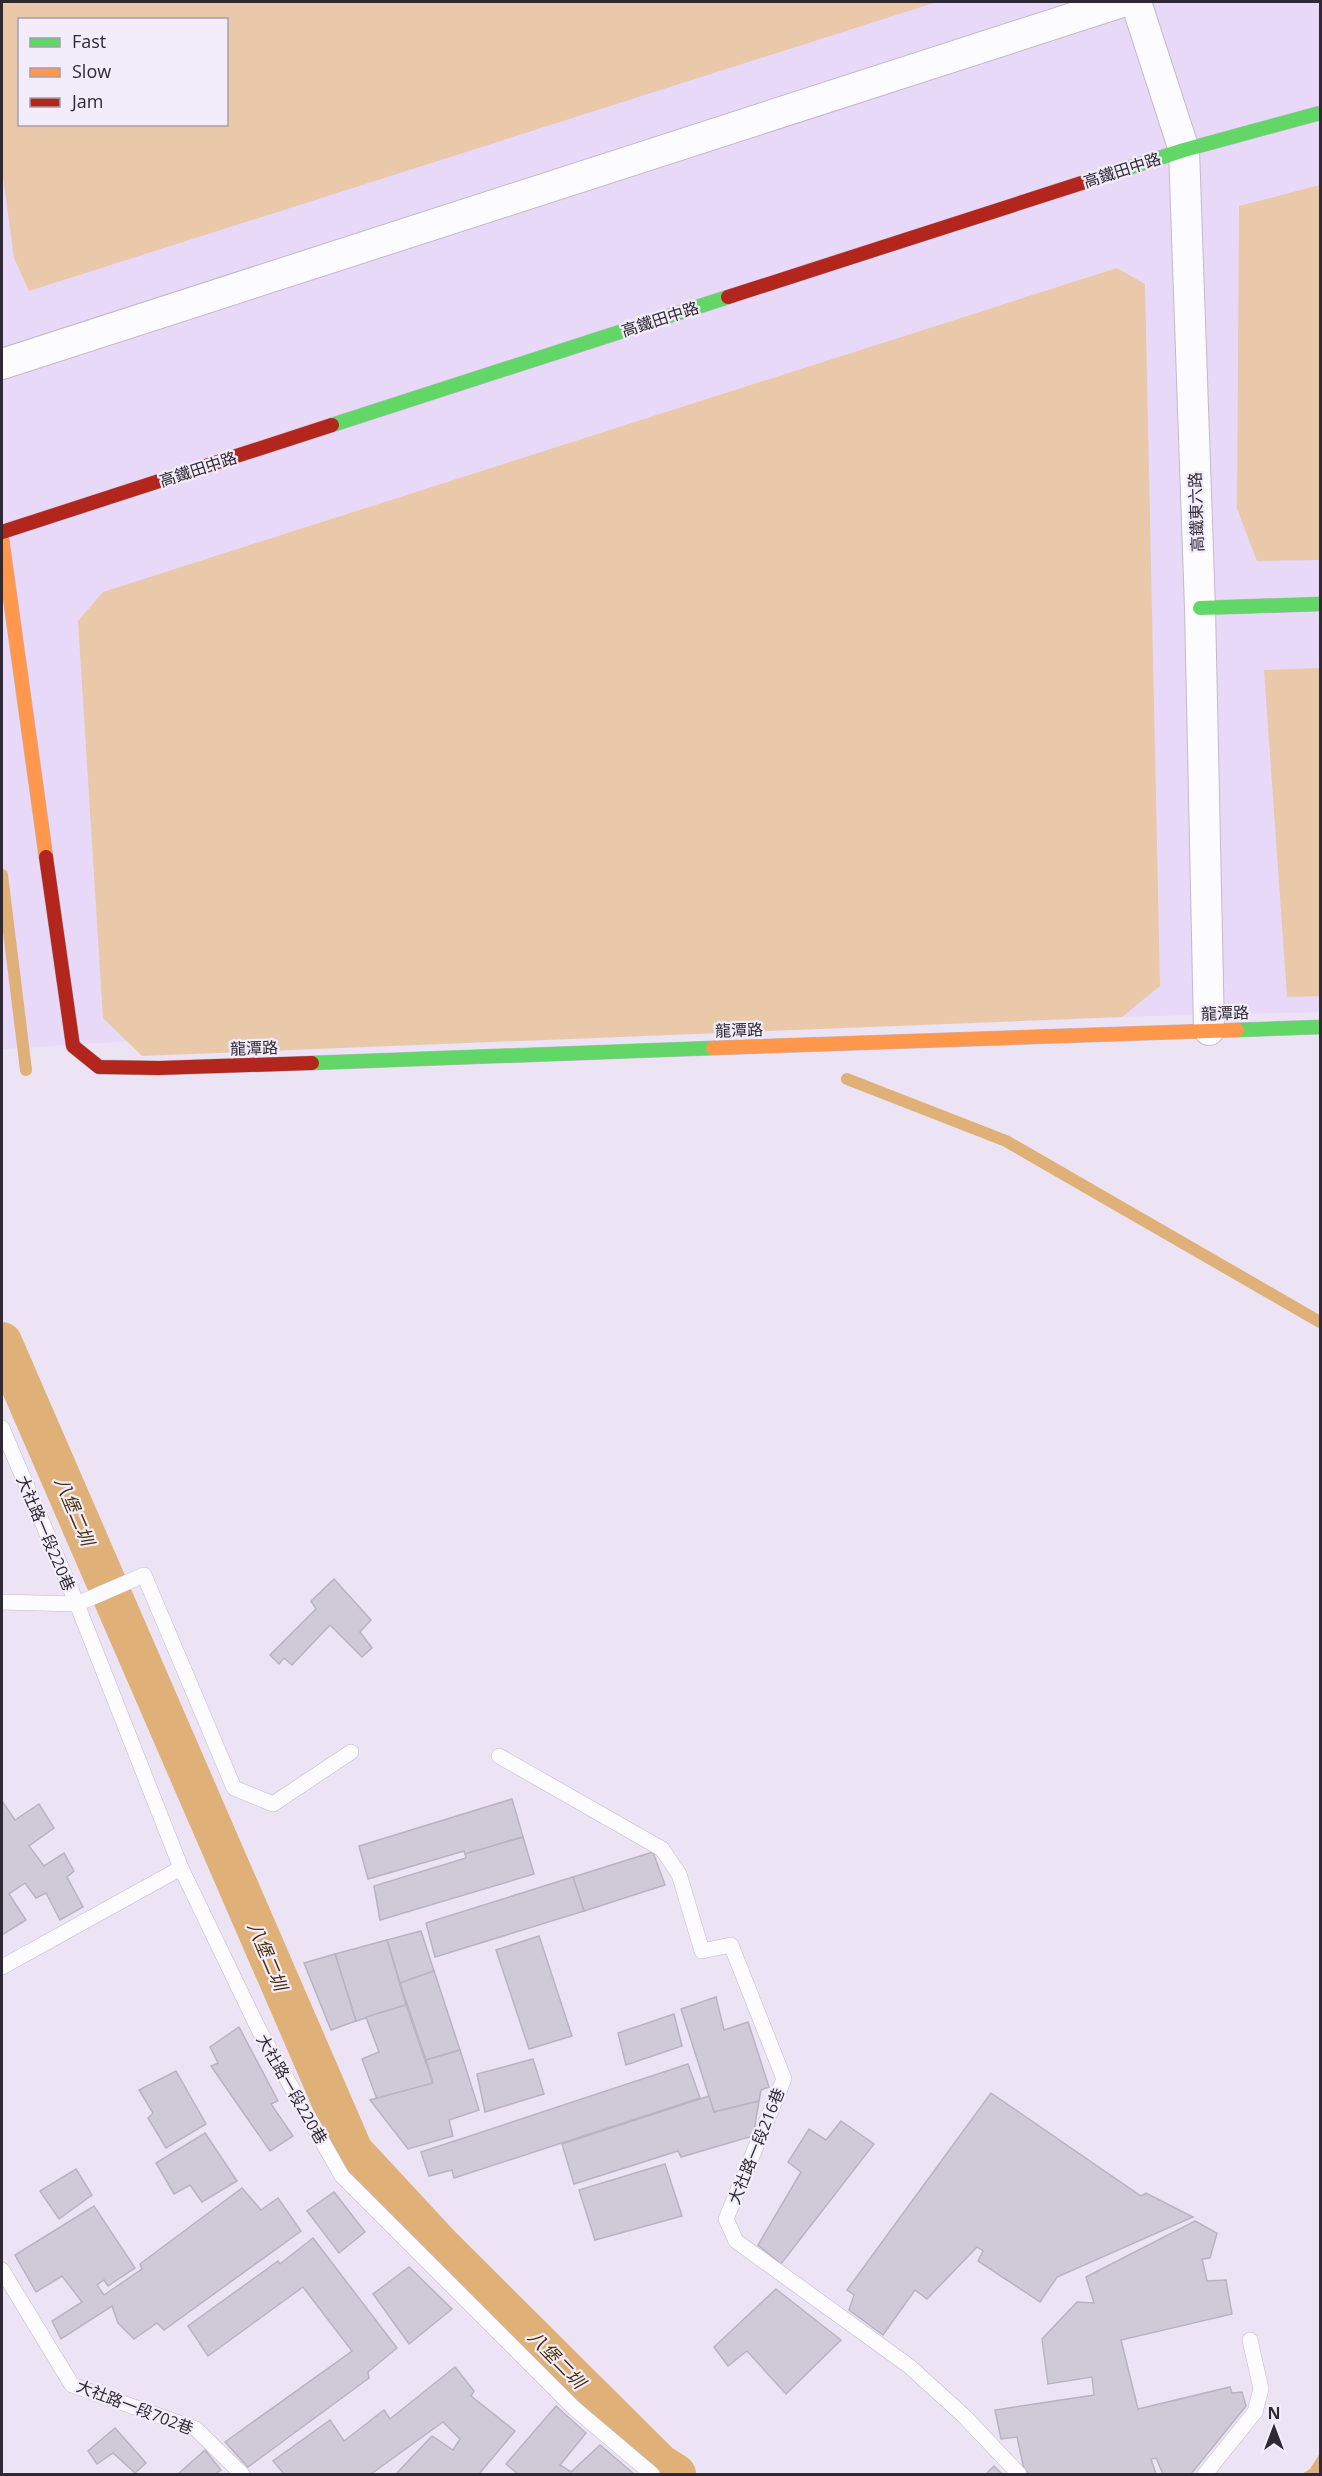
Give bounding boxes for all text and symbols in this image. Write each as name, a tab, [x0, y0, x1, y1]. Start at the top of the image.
legend	[18, 18, 228, 126]
text: Fast	[72, 29, 106, 53]
text: Slow	[72, 59, 111, 83]
text: Jam	[70, 89, 104, 113]
street label: 高鐵田中路	[1081, 147, 1163, 193]
street label: 高鐵田中路	[619, 296, 701, 342]
street label: 高鐵田中路	[157, 446, 239, 492]
street label: 高鐵東六路	[1184, 472, 1208, 552]
street label: 龍潭路	[1201, 1001, 1249, 1025]
street label: 龍潭路	[715, 1018, 763, 1042]
street label: 龍潭路	[230, 1036, 278, 1060]
street label: 大社路一段220巷	[12, 1472, 80, 1594]
water label: 八堡二圳	[50, 1473, 101, 1552]
water label: 八堡二圳	[243, 1918, 294, 1997]
street label: 大社路一段220巷	[252, 2030, 332, 2148]
street label: 大社路一段216巷	[723, 2085, 789, 2207]
water label: 八堡二圳	[523, 2325, 593, 2395]
street label: 大社路一段702巷	[73, 2375, 197, 2439]
north arrow	[1244, 2398, 1304, 2458]
text: N	[1267, 2402, 1281, 2424]

